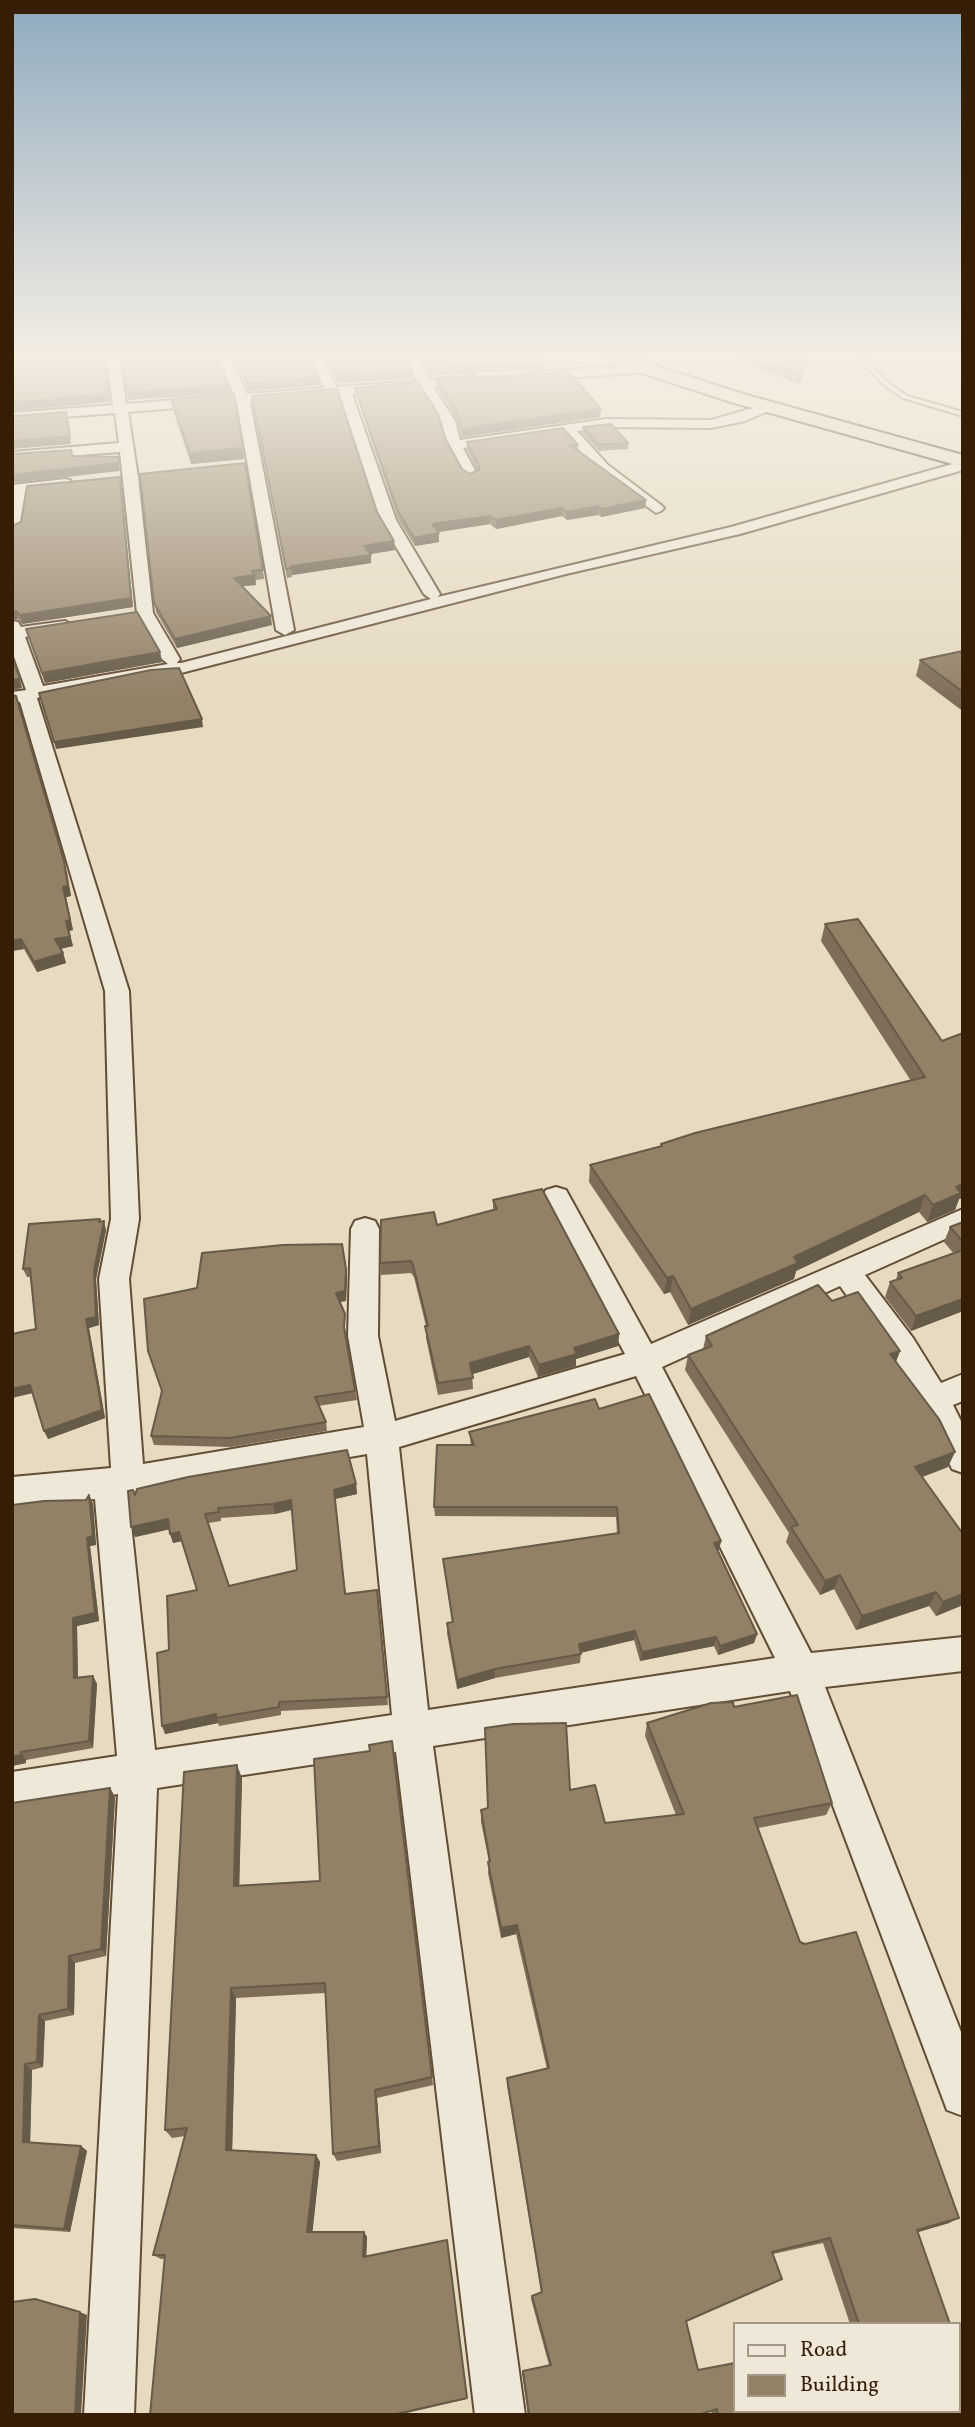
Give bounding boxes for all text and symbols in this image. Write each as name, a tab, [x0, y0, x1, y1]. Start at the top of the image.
legend	[734, 2322, 961, 2413]
text: Road	[800, 2336, 847, 2365]
text: Building	[800, 2371, 879, 2400]

